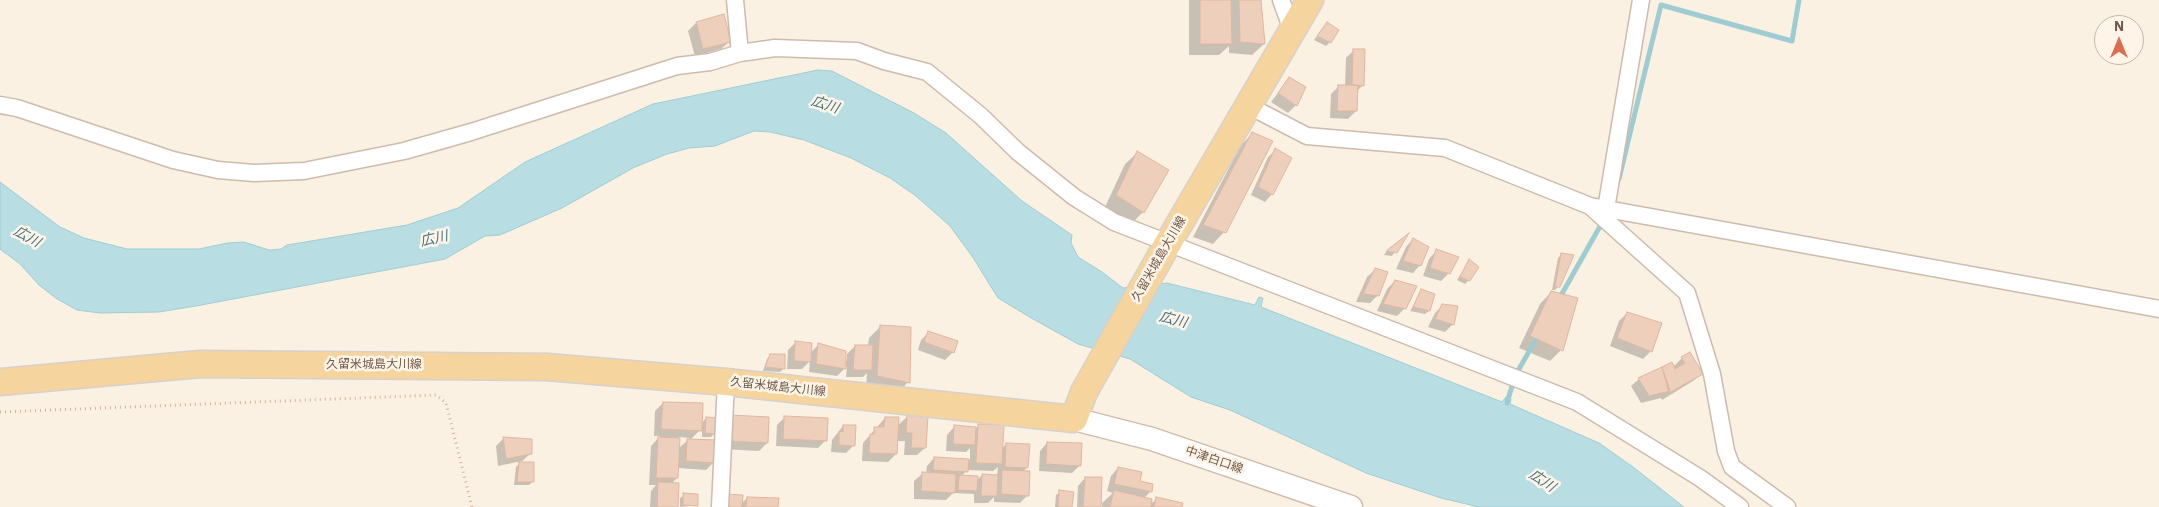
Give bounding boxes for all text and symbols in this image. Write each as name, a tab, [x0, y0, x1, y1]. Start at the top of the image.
north arrow	[2094, 15, 2144, 65]
text: N	[2114, 17, 2124, 35]
water label: 広川	[809, 93, 841, 117]
street label: 久留米城島大川線	[1129, 214, 1189, 304]
water label: 広川	[11, 223, 43, 251]
water label: 広川	[418, 228, 450, 250]
water label: 広川	[1157, 308, 1189, 332]
street label: 久留米城島大川線	[326, 358, 422, 372]
street label: 久留米城島大川線	[730, 375, 826, 399]
street label: 中津白口線	[1183, 443, 1245, 477]
water label: 広川	[1526, 466, 1558, 496]

